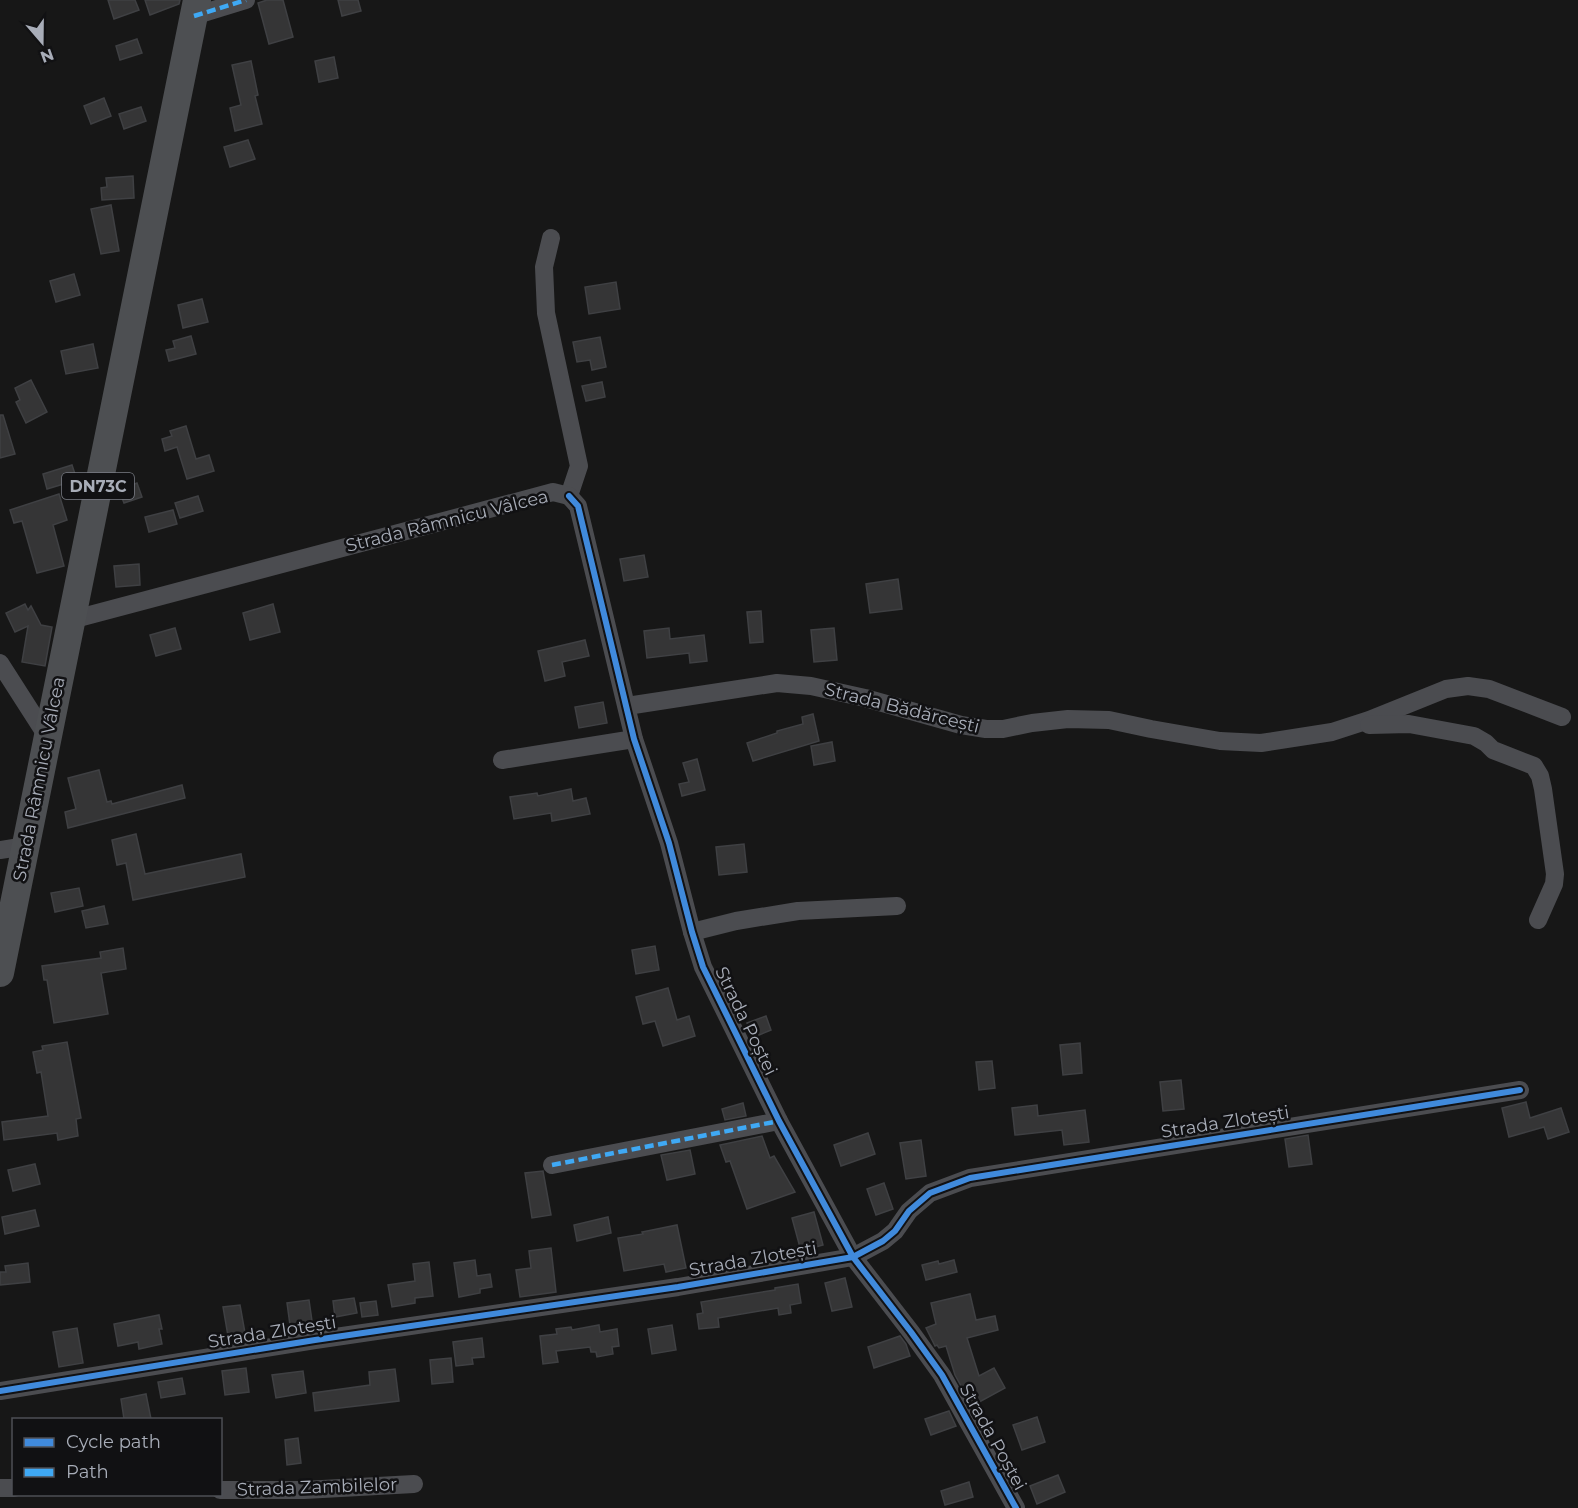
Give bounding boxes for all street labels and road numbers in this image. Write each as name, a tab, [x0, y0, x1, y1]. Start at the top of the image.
road number: DN73C	[62, 473, 134, 499]
street label: Strada Râmnicu Vâlcea	[343, 485, 551, 557]
street label: Strada Râmnicu Vâlcea	[8, 675, 70, 883]
street label: Strada Bădărcești	[822, 678, 982, 739]
street label: Strada Poștei	[709, 963, 782, 1079]
street label: Strada Zlotești	[1159, 1101, 1291, 1144]
street label: Strada Zlotești	[687, 1237, 819, 1282]
street label: Strada Zlotești	[206, 1311, 338, 1354]
street label: Strada Poștei	[954, 1380, 1031, 1495]
street label: Strada Zambilelor	[236, 1473, 398, 1501]

